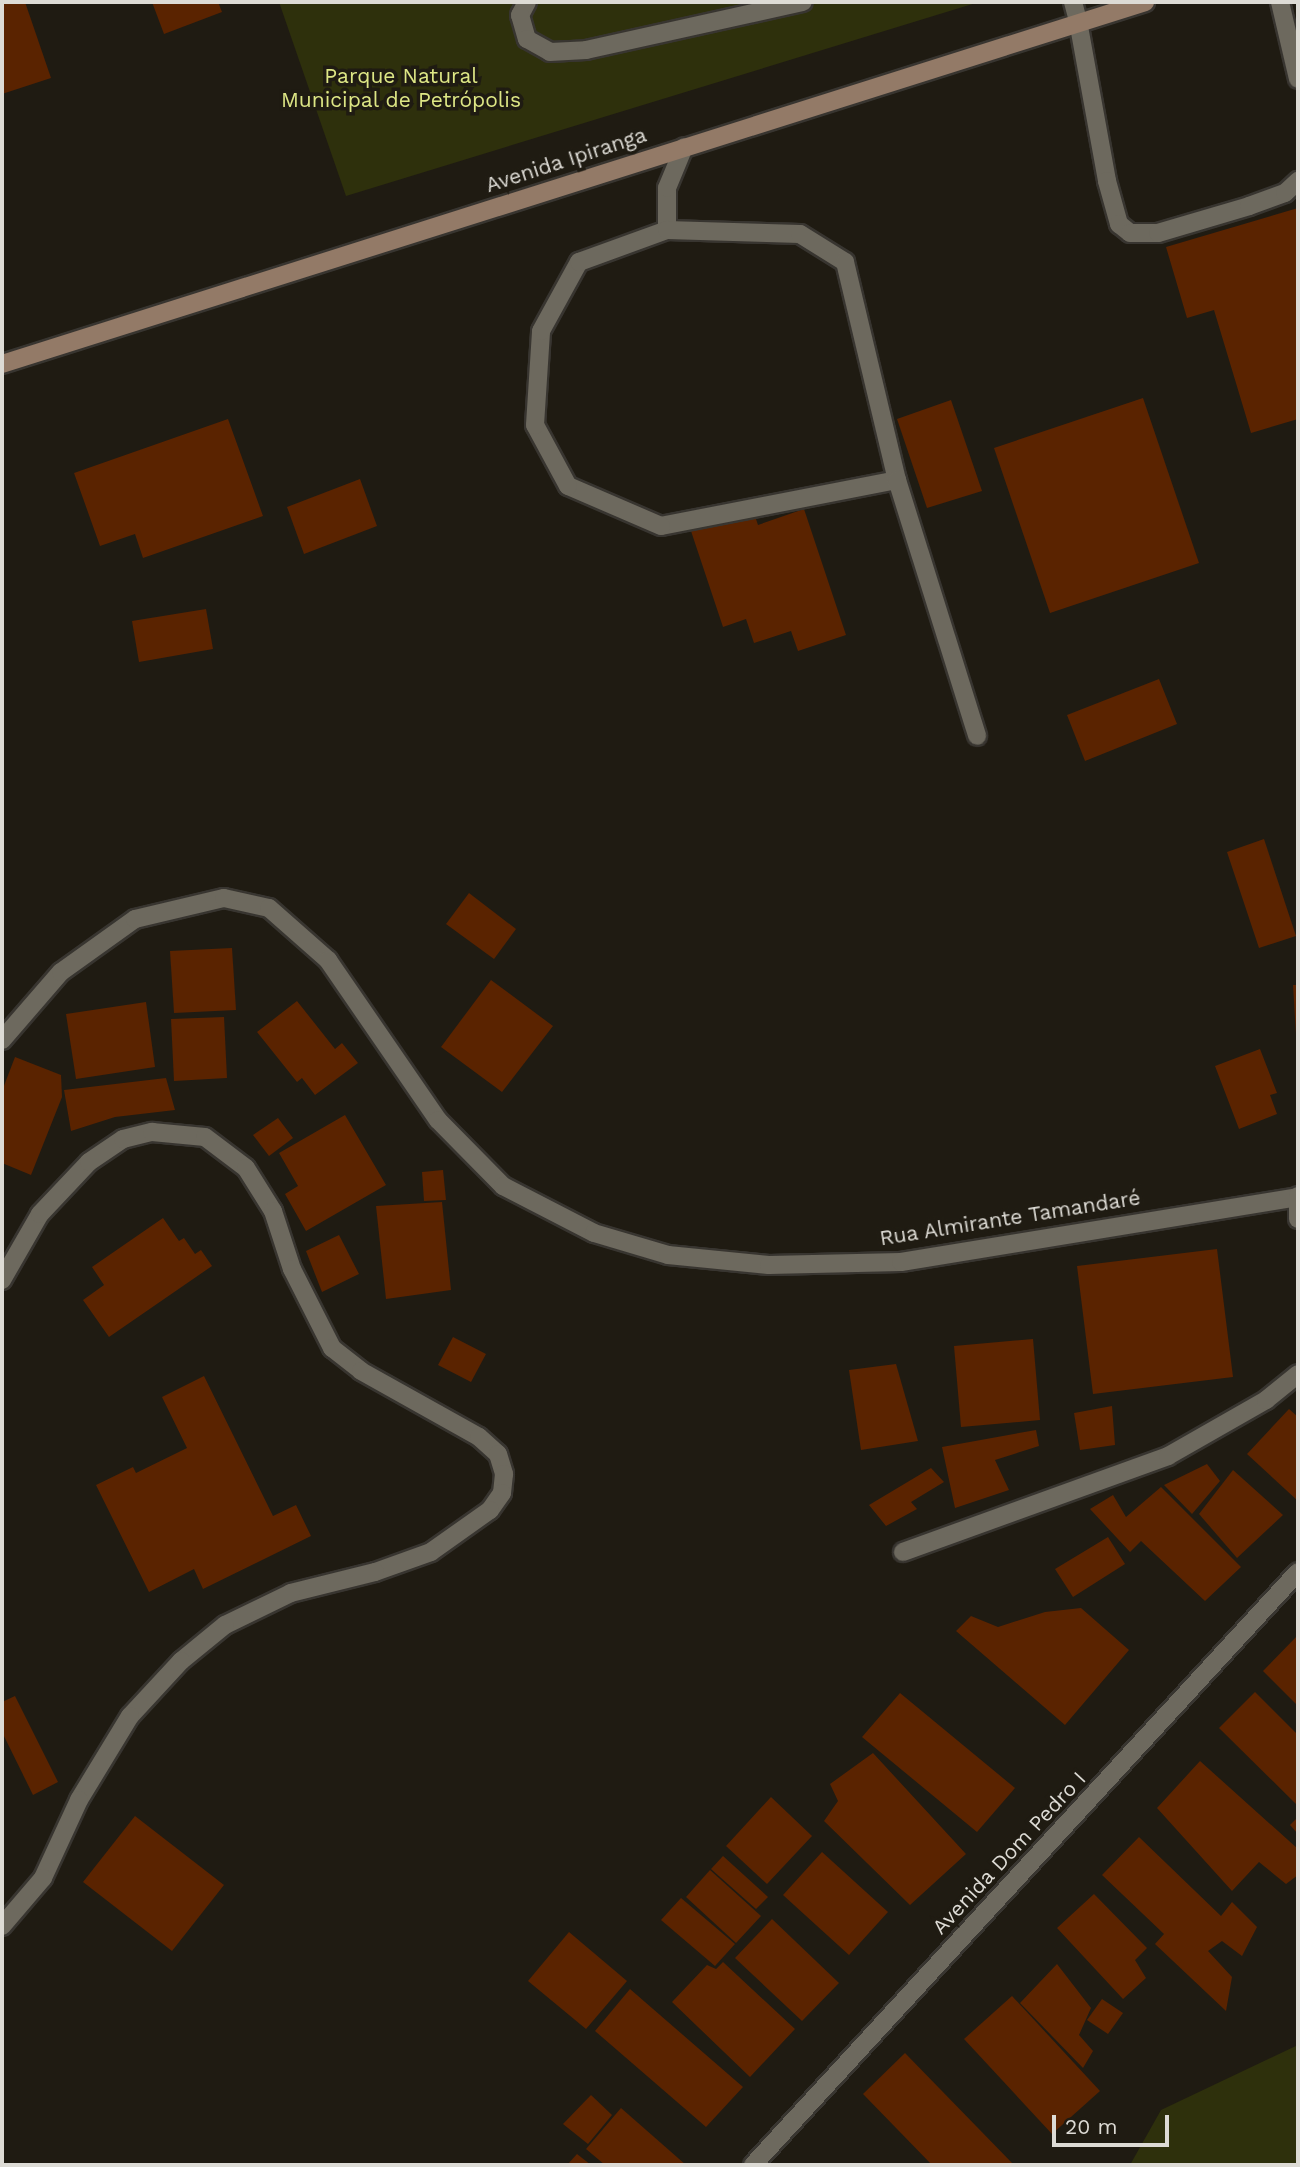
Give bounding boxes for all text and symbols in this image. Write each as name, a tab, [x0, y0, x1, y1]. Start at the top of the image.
park label: Parque Natural Municipal de Petrópolis	[281, 63, 521, 113]
street label: Avenida Ipiranga	[482, 122, 650, 198]
street label: Rua Almirante Tamandaré	[877, 1185, 1143, 1251]
street label: Avenida Dom Pedro I	[927, 1766, 1091, 1940]
scale bar	[1055, 2100, 1172, 2144]
text: 20 m	[1065, 2114, 1117, 2139]

